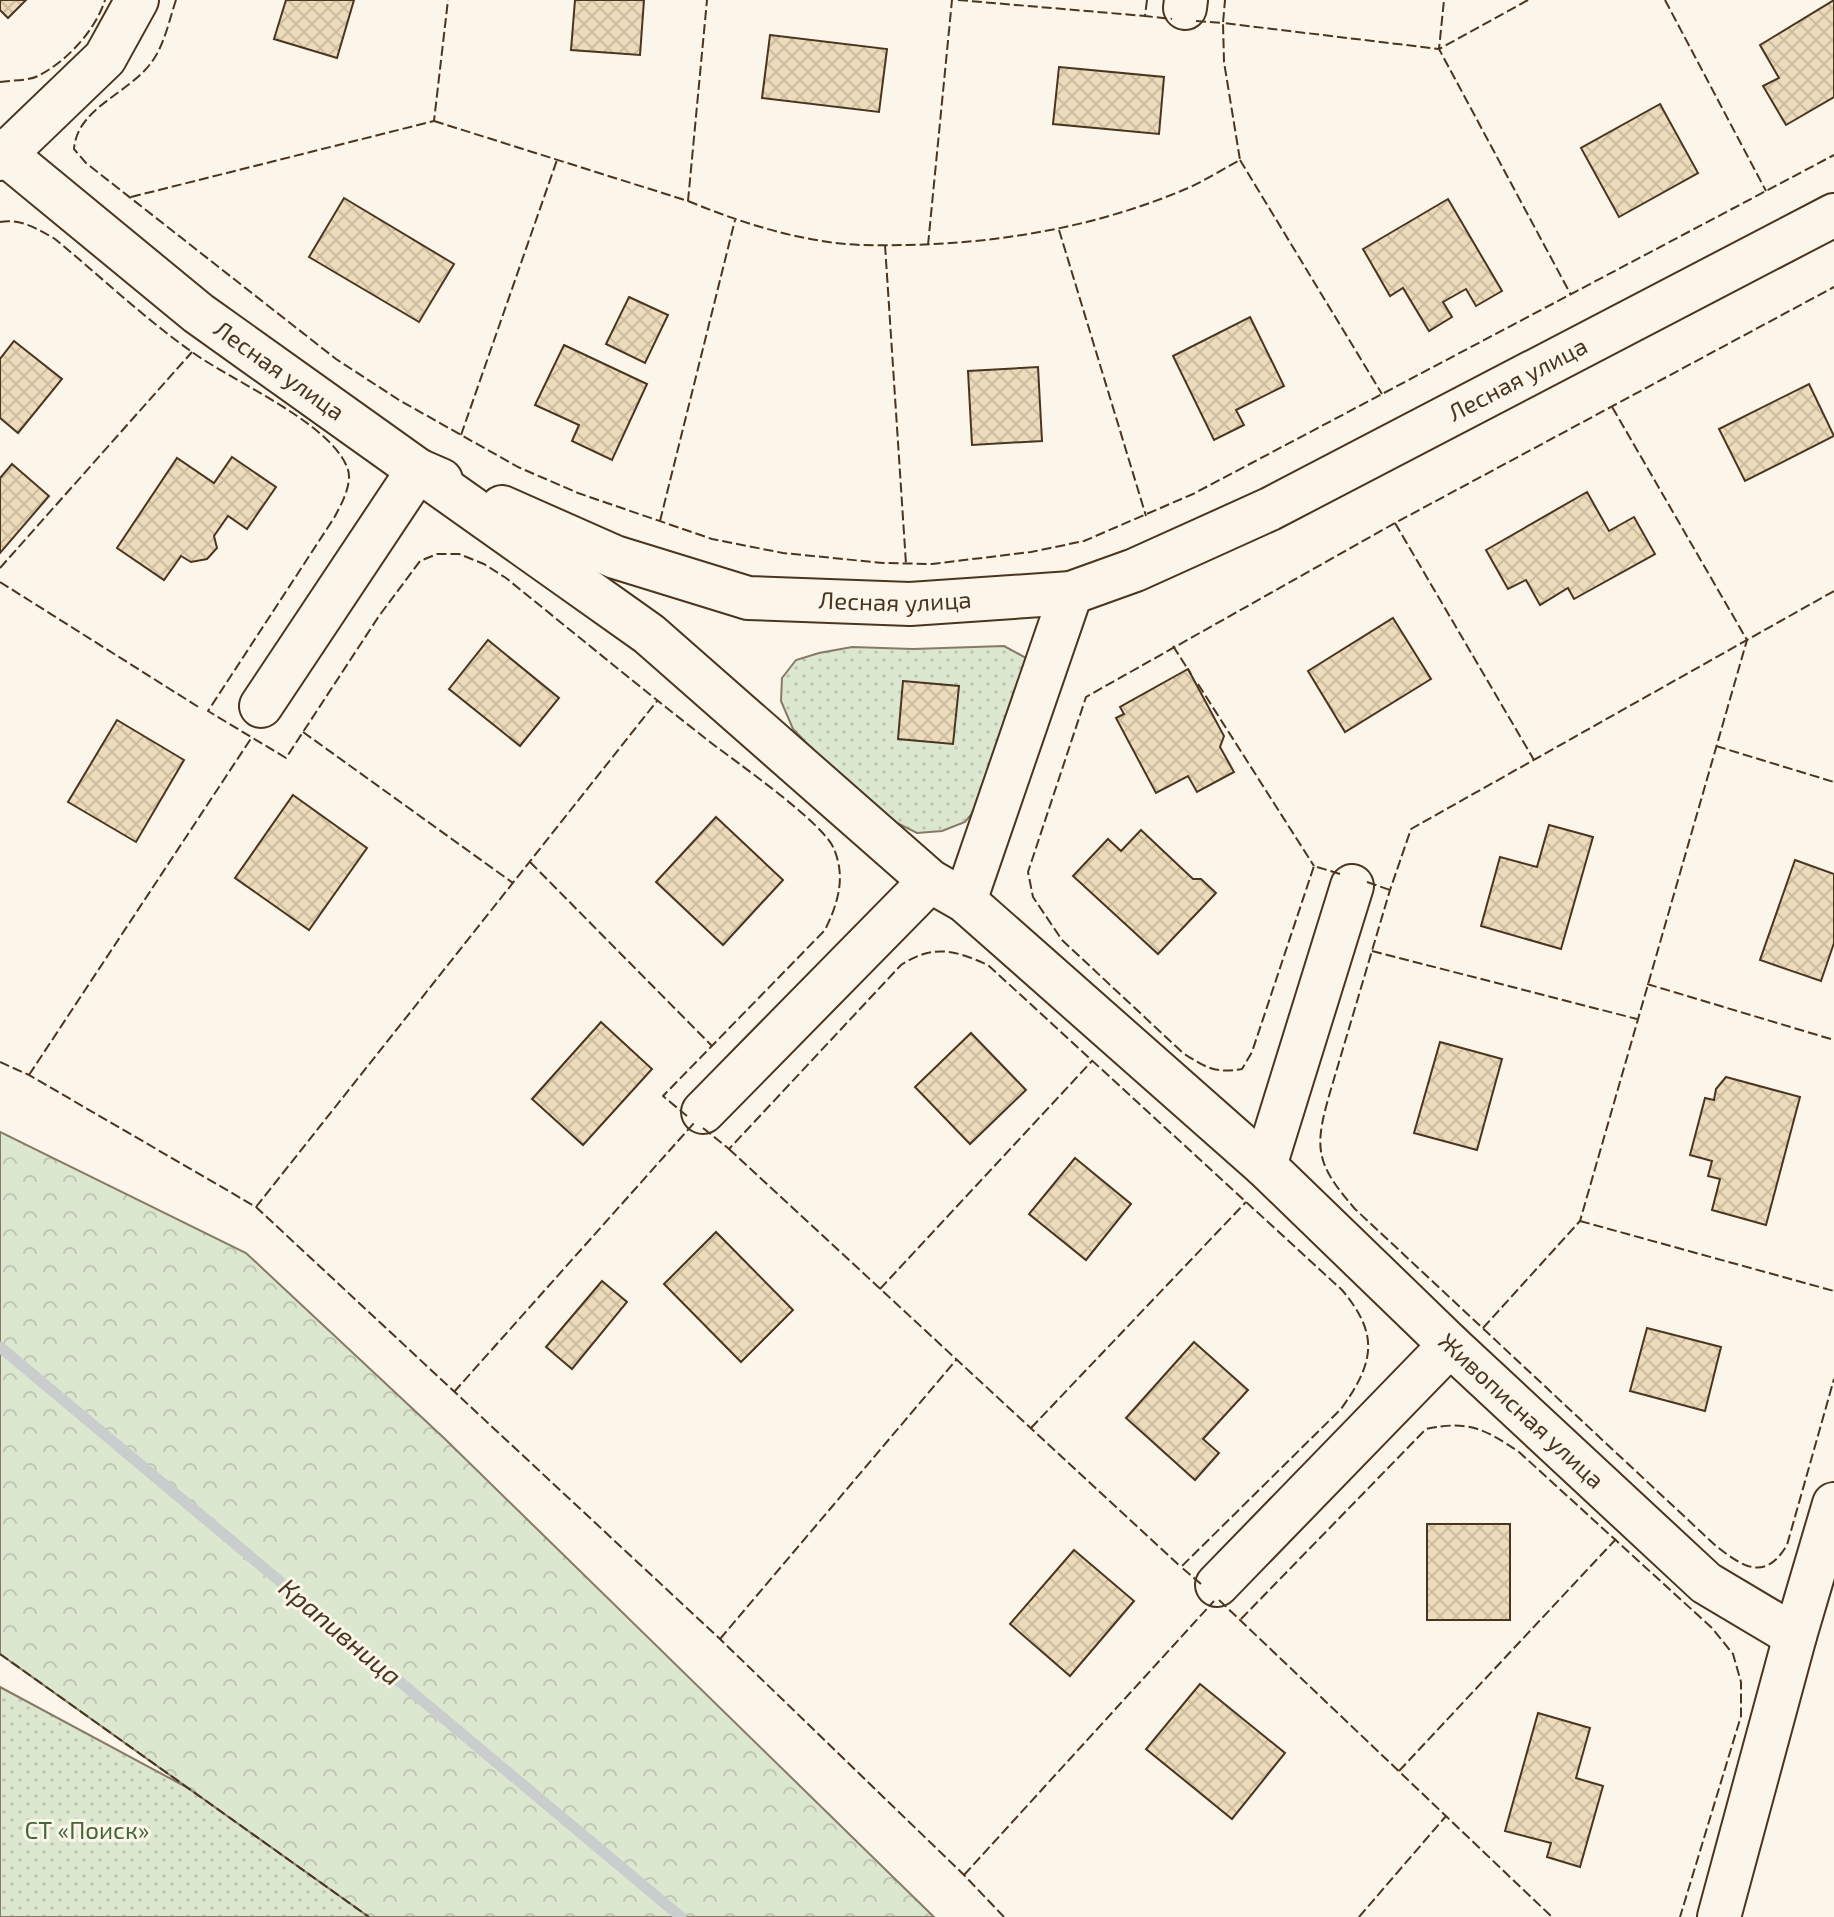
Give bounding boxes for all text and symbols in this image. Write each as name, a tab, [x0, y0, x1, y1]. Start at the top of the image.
street label: Лесная улица	[209, 313, 351, 426]
street label: Лесная улица	[1443, 330, 1592, 427]
street label: Лесная улица	[818, 584, 972, 618]
street label: Живописная улица	[1433, 1326, 1611, 1494]
water label: Крапивница	[274, 1571, 408, 1691]
park label: СТ «Поиск»	[25, 1815, 149, 1844]

